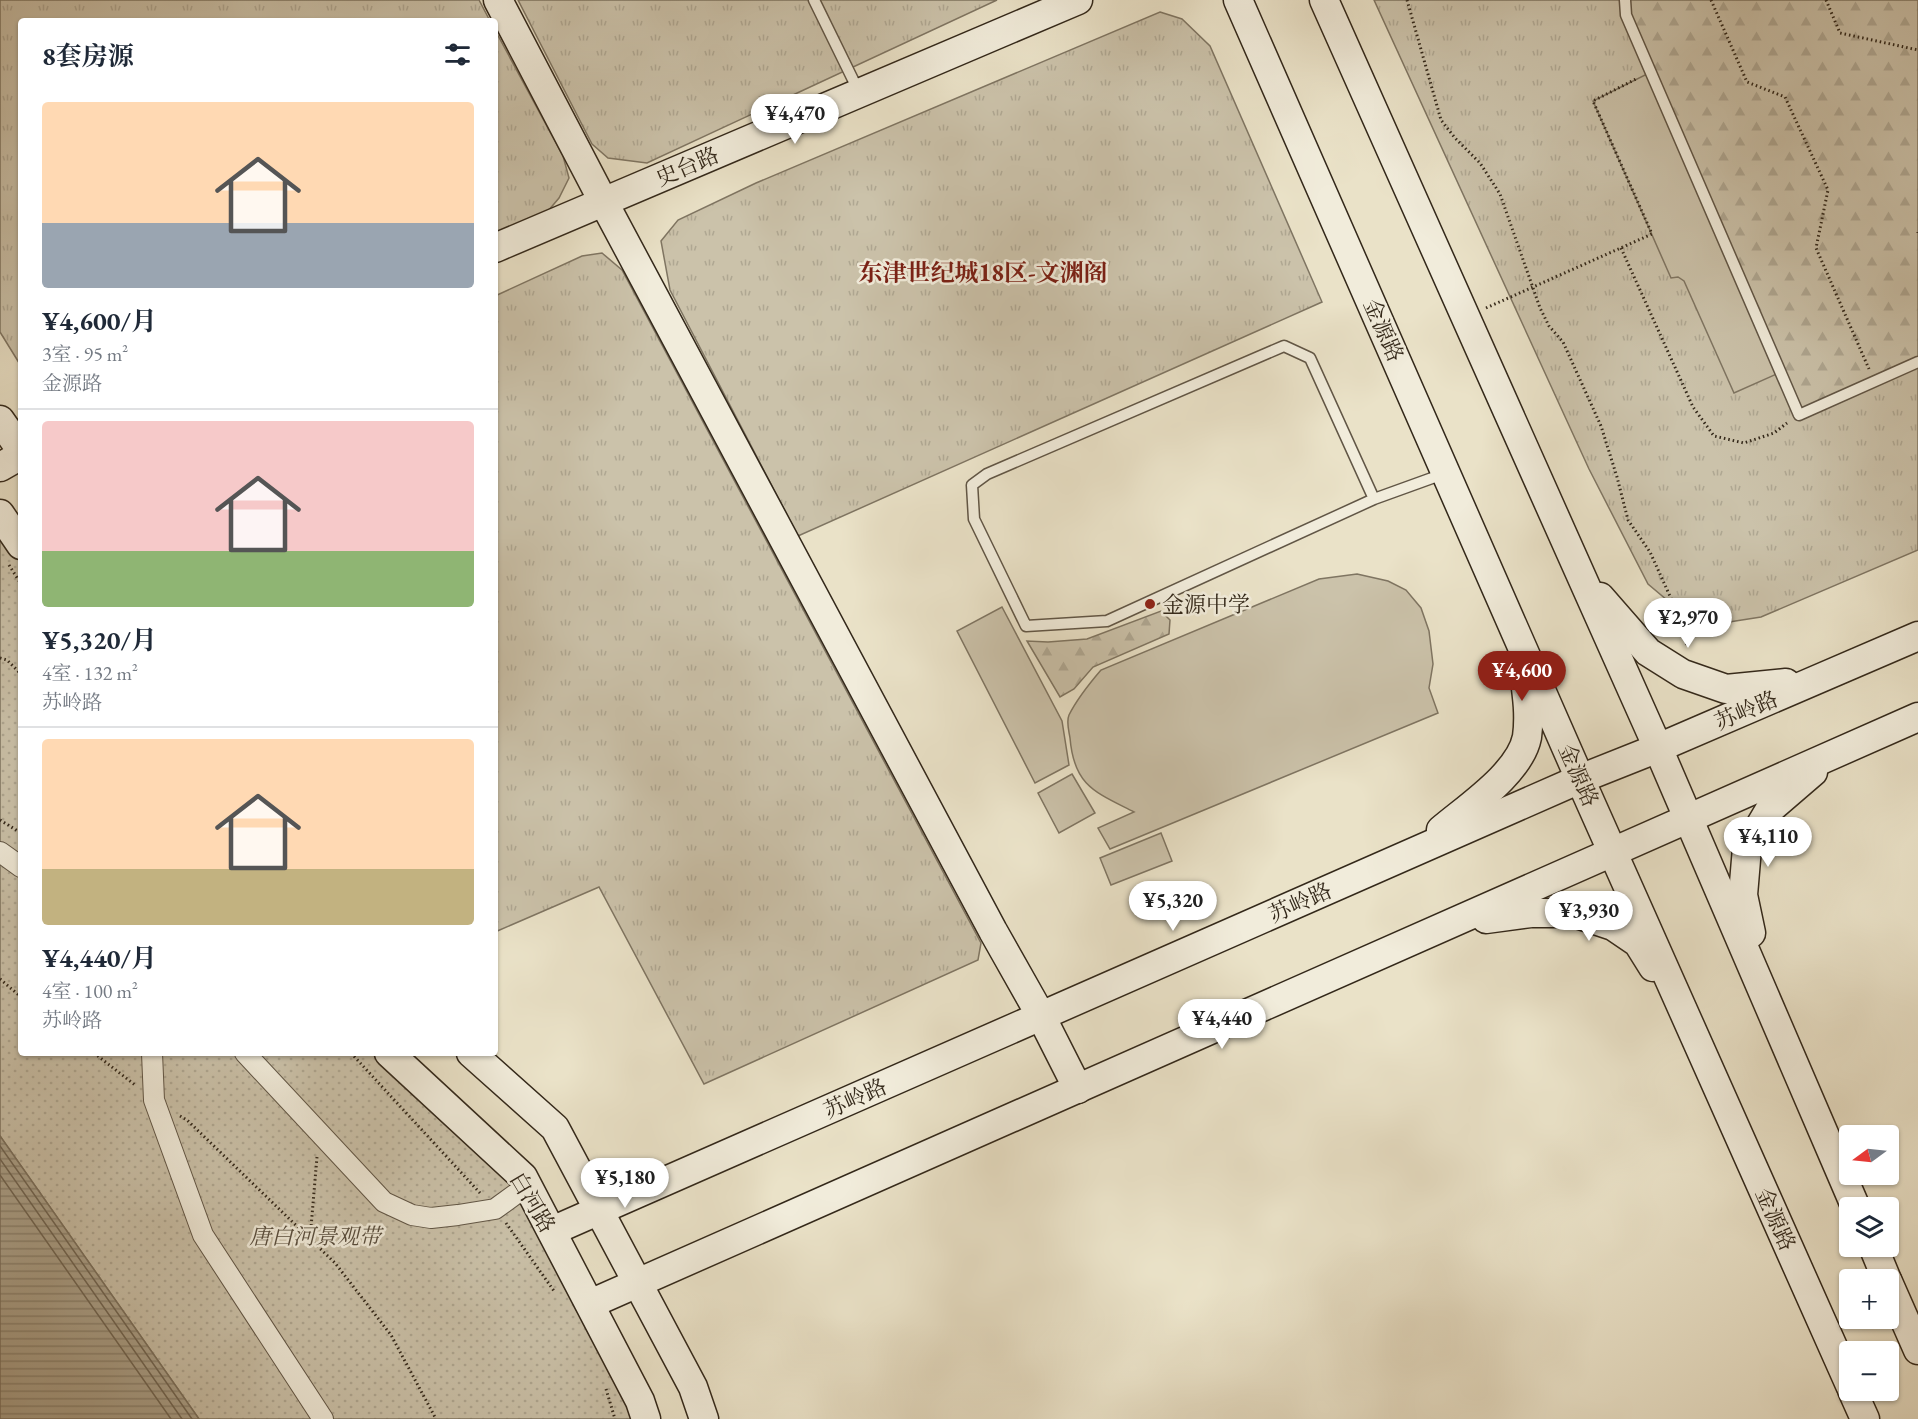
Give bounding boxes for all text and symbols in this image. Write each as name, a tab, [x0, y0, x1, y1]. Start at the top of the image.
icon: filters	[441, 38, 474, 71]
text: 8套房源	[42, 39, 134, 73]
pin: ¥4,470	[746, 94, 844, 145]
text: ¥4,470	[765, 100, 825, 126]
street label: 史台路	[651, 140, 723, 193]
icon: home	[204, 141, 312, 249]
district label: 东津世纪城18区-文渊阁	[859, 257, 1107, 288]
street label: 金源路	[1357, 294, 1410, 366]
text: ¥4,600/月	[42, 304, 157, 338]
text: 3室 · 95 m²	[42, 341, 128, 367]
text: 金源路	[42, 370, 102, 396]
icon: home	[204, 460, 312, 568]
place label: 金源中学	[1162, 590, 1250, 619]
marker: 金源中学	[1143, 597, 1157, 611]
pin: ¥2,970	[1639, 598, 1737, 649]
text: ¥2,970	[1658, 604, 1718, 630]
text: ¥5,320/月	[42, 623, 157, 657]
pin: ¥4,600	[1473, 651, 1571, 702]
text: ¥4,600	[1492, 657, 1552, 683]
text: 4室 · 132 m²	[42, 660, 138, 686]
street label: 苏岭路	[1710, 684, 1782, 737]
text: 苏岭路	[42, 689, 102, 715]
street label: 金源路	[1552, 739, 1605, 811]
icon: home	[204, 778, 312, 886]
pin: ¥4,110	[1719, 817, 1817, 868]
text: ¥4,110	[1738, 823, 1798, 849]
street label: 苏岭路	[1264, 876, 1336, 929]
pin: ¥5,320	[1124, 881, 1222, 932]
text: ¥5,320	[1143, 887, 1203, 913]
pin: ¥3,930	[1540, 891, 1638, 942]
text: ¥3,930	[1559, 897, 1619, 923]
text: ¥4,440/月	[42, 941, 157, 975]
text: 4室 · 100 m²	[42, 978, 138, 1004]
pin: ¥4,440	[1173, 999, 1271, 1050]
text: ¥4,440	[1192, 1005, 1252, 1031]
text: 苏岭路	[42, 1007, 102, 1033]
street label: 苏岭路	[819, 1072, 891, 1125]
north arrow	[1839, 1125, 1899, 1185]
map controls	[1839, 1125, 1899, 1401]
pin: ¥5,180	[576, 1158, 674, 1209]
text: ¥5,180	[595, 1164, 655, 1190]
street label: 白河路	[503, 1166, 562, 1238]
street label: 金源路	[1749, 1183, 1802, 1255]
button: layers	[1839, 1197, 1899, 1257]
park label: 唐白河景观带	[249, 1222, 385, 1251]
button: +	[1839, 1269, 1899, 1329]
button: −	[1839, 1341, 1899, 1401]

